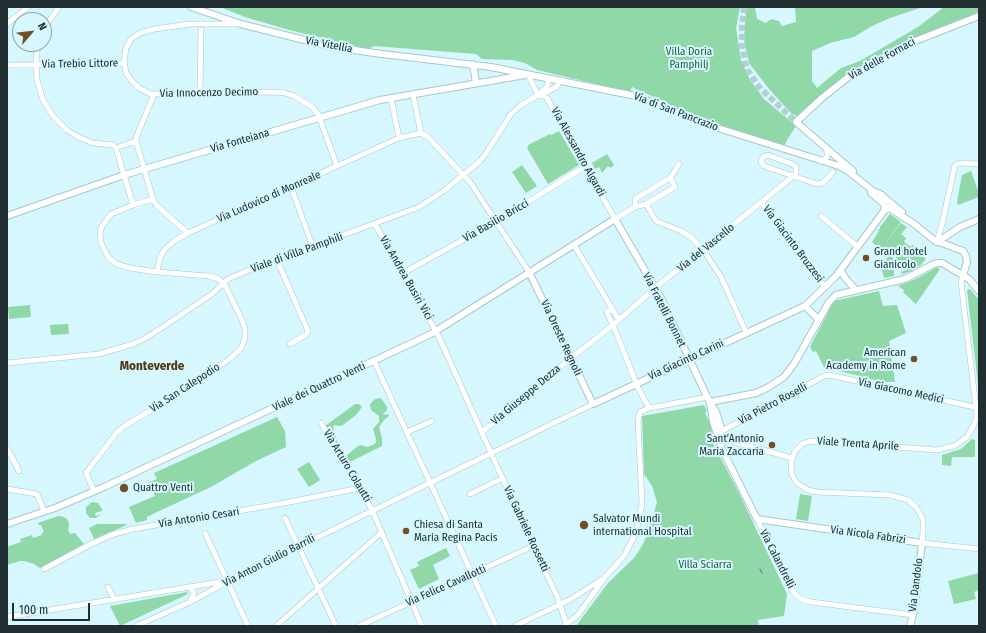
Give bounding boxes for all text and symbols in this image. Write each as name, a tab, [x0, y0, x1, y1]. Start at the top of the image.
north arrow	[12, 12, 52, 52]
text: N	[35, 21, 49, 33]
street label: Via Vitellia	[304, 34, 354, 56]
street label: Via delle Fornaci	[846, 35, 918, 83]
park label: Villa Doria Pamphilj	[666, 45, 712, 71]
street label: Via Trebio Littore	[42, 57, 118, 71]
street label: Via Innocenzo Decimo	[160, 86, 258, 100]
street label: Via di San Pancrazio	[632, 90, 720, 134]
street label: Via Alessandro Algardi	[548, 105, 608, 199]
street label: Via Fonteiana	[209, 126, 271, 156]
street label: Via Ludovico di Monreale	[215, 168, 323, 226]
street label: Via Basilio Bricci	[461, 197, 531, 245]
street label: Via Giacinto Bruzzesi	[760, 203, 826, 285]
street label: Via del Vascello	[675, 221, 737, 275]
street label: Viale di Villa Pamphili	[249, 230, 345, 276]
street label: Via Andrea Busiri Vici	[377, 234, 435, 322]
place label: Grand hotel Gianicolo	[874, 245, 927, 271]
marker: Grand hotel Gianicolo	[861, 253, 871, 263]
street label: Via Fratelli Bonnet	[639, 270, 689, 350]
street label: Via Oreste Regnoli	[538, 298, 584, 378]
street label: Via Giacinto Carini	[646, 337, 726, 383]
place label: American Academy in Rome	[826, 346, 906, 372]
marker: American Academy in Rome	[909, 354, 919, 364]
district label: Monteverde	[120, 358, 184, 374]
street label: Via San Calepodio	[148, 360, 222, 416]
street label: Viale dei Quattro Venti	[270, 360, 368, 414]
street label: Via Giuseppe Dezza	[489, 362, 563, 428]
street label: Via Giacomo Medici	[857, 375, 945, 407]
street label: Via Pietro Roselli	[736, 380, 810, 428]
street label: Via Arturo Colautti	[320, 427, 374, 505]
place label: Sant’Antonio Maria Zaccaria	[699, 432, 764, 458]
street label: Viale Trenta Aprile	[817, 435, 899, 453]
marker: Sant’Antonio Maria Zaccaria	[767, 440, 777, 450]
place label: Quattro Venti	[133, 481, 193, 495]
marker: Quattro Venti	[118, 482, 130, 494]
street label: Via Gabriele Rossetti	[500, 484, 552, 574]
street label: Via Antonio Cesari	[158, 505, 240, 531]
place label: Salvator Mundi international Hospital	[593, 512, 692, 538]
place label: Chiesa di Santa Maria Regina Pacis	[414, 518, 498, 544]
marker: Salvator Mundi international Hospital	[578, 519, 590, 531]
street label: Via Nicola Fabrizi	[829, 523, 907, 547]
marker: Chiesa di Santa Maria Regina Pacis	[401, 526, 411, 536]
street label: Via Calandrelli	[756, 527, 798, 591]
street label: Via Anton Giulio Barrili	[221, 532, 317, 590]
street label: Via Dandolo	[906, 557, 926, 613]
park label: Villa Sciarra	[678, 558, 732, 572]
street label: Via Felice Cavallotti	[404, 562, 488, 610]
scale bar	[14, 595, 92, 621]
text: 100 m	[19, 603, 48, 617]

